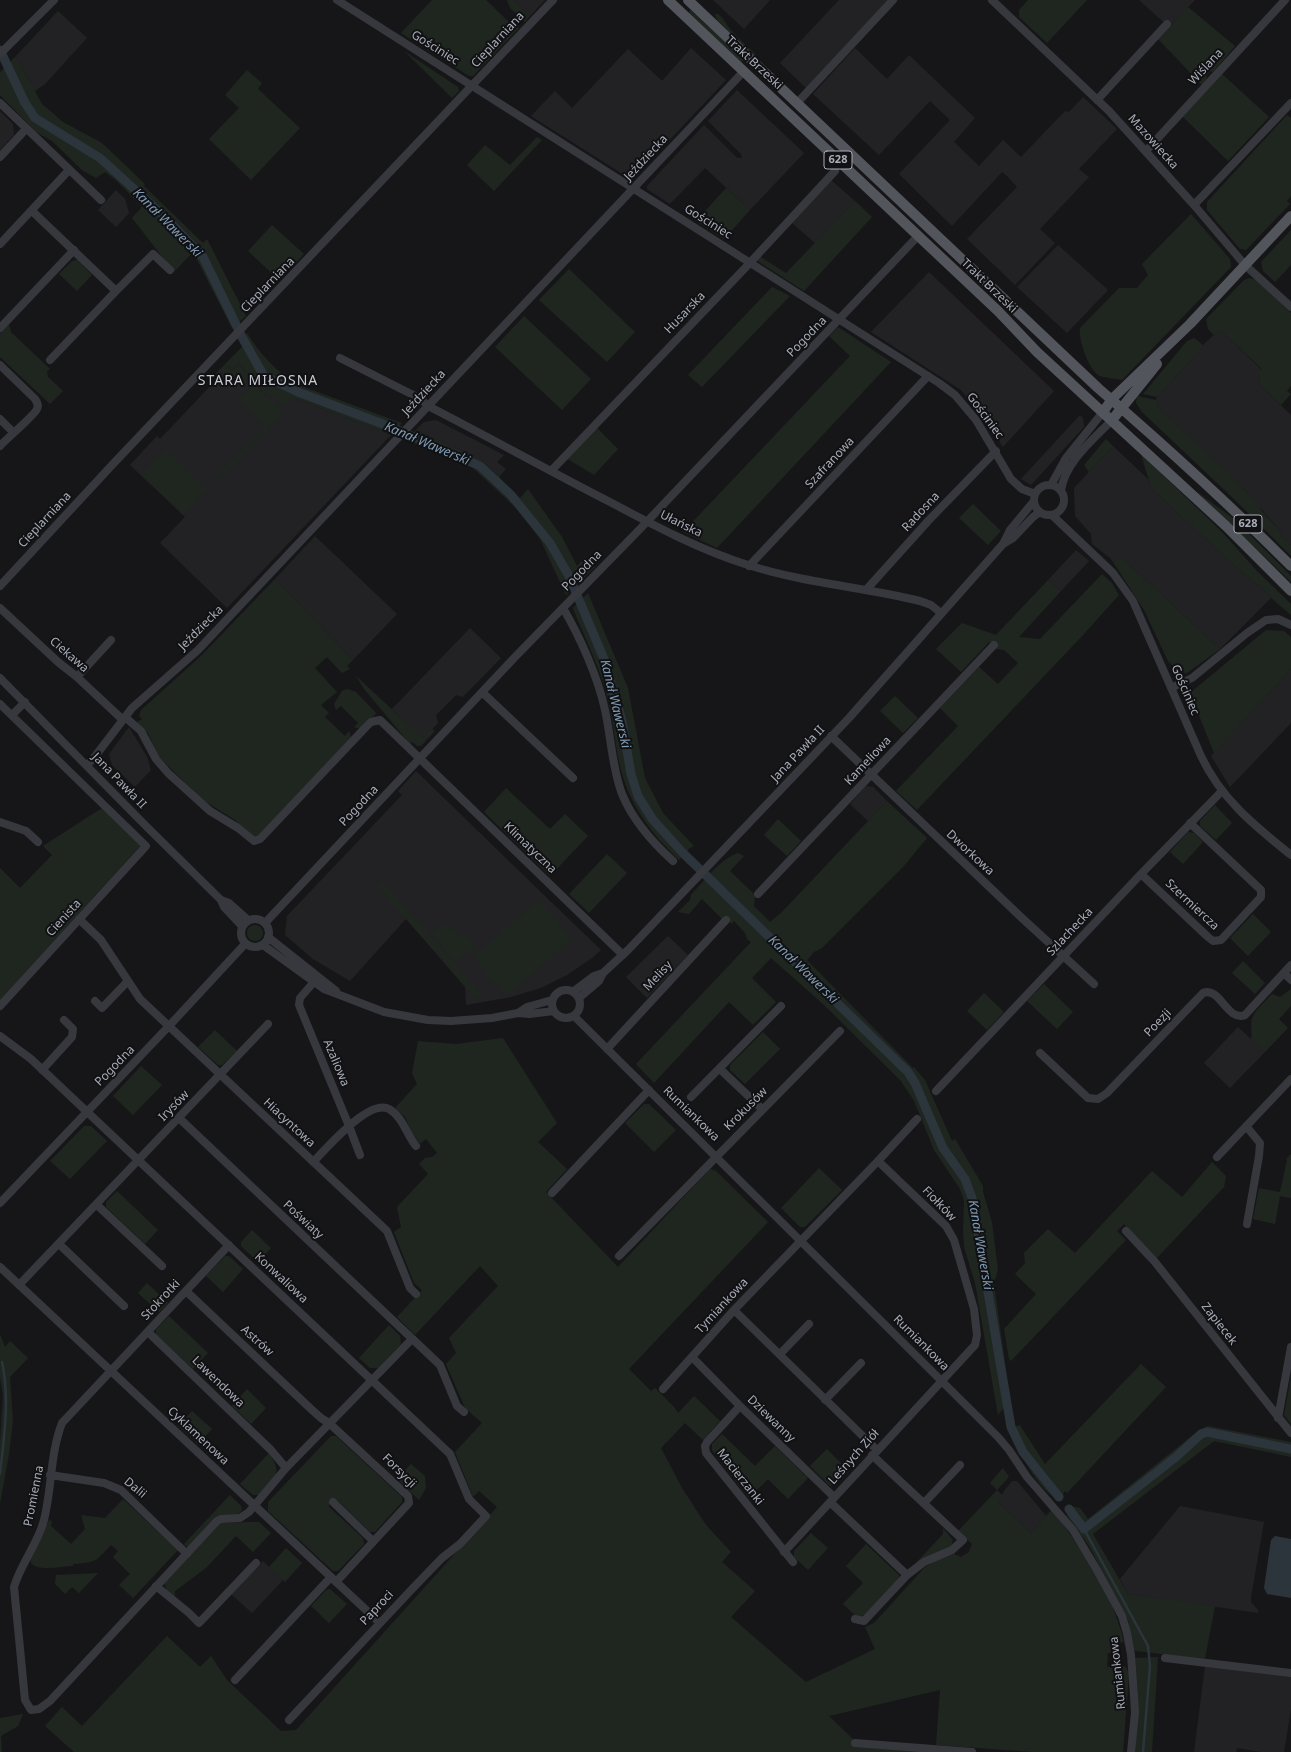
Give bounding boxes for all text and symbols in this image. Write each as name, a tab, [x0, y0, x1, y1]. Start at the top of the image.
street label: Cieplarniana	[469, 9, 527, 71]
street label: Gościniec	[408, 28, 462, 68]
street label: Trakt Brzeski	[723, 33, 785, 93]
street label: Wiślana	[1186, 46, 1226, 88]
street label: Mazowiecka	[1125, 112, 1181, 172]
street label: Jeździecka	[621, 132, 671, 184]
road number: 628	[824, 151, 852, 169]
water label: Kanał Wawerski	[129, 185, 205, 261]
street label: Gościniec	[681, 202, 735, 242]
street label: Cieplarniana	[238, 254, 298, 316]
street label: Trakt Brzeski	[958, 256, 1020, 316]
street label: Husarska	[662, 289, 708, 337]
street label: Pogodna	[784, 314, 830, 360]
street label: Jeździecka	[399, 367, 449, 419]
district label: STARA MIŁOSNA	[198, 373, 318, 389]
street label: Gościniec	[963, 390, 1007, 442]
water label: Kanał Wawerski	[382, 419, 472, 469]
street label: Szafranowa	[803, 434, 857, 492]
street label: Cieplarniana	[16, 489, 74, 551]
street label: Radosna	[899, 489, 943, 535]
street label: Ułańska	[658, 508, 704, 540]
road number: 628	[1234, 515, 1262, 533]
street label: Pogodna	[559, 548, 605, 594]
street label: Jeździecka	[176, 603, 226, 653]
street label: Ciekawa	[47, 634, 91, 676]
water label: Kanał Wawerski	[596, 658, 634, 750]
street label: Gościniec	[1168, 662, 1202, 718]
street label: Jana Pawła II	[768, 723, 828, 785]
street label: Kameliowa	[842, 734, 894, 788]
street label: Jana Pawła II	[89, 750, 149, 812]
street label: Pogodna	[336, 783, 382, 829]
street label: Klimatyczna	[501, 819, 559, 877]
street label: Dworkowa	[943, 827, 997, 879]
street label: Szermiercza	[1162, 877, 1222, 933]
street label: Cienista	[44, 897, 84, 939]
street label: Szlachecka	[1044, 905, 1096, 959]
water label: Kanał Wawerski	[765, 933, 841, 1007]
street label: Melisy	[641, 958, 675, 994]
street label: Poezji	[1141, 1006, 1175, 1040]
street label: Azaliowa	[320, 1037, 352, 1089]
street label: Pogodna	[92, 1043, 138, 1089]
street label: Rumiankowa	[660, 1083, 722, 1145]
street label: Krokusów	[721, 1084, 771, 1134]
street label: Irysów	[156, 1088, 192, 1124]
street label: Hiacyntowa	[260, 1095, 318, 1151]
street label: Fiołków	[919, 1184, 959, 1224]
street label: Poświaty	[280, 1198, 326, 1242]
water label: Kanał Wawerski	[964, 1199, 996, 1291]
street label: Konwaliowa	[251, 1250, 311, 1306]
street label: Tymiankowa	[693, 1275, 751, 1337]
street label: Stokrotki	[139, 1277, 183, 1323]
street label: Zapiecek	[1198, 1300, 1240, 1348]
street label: Rumiankowa	[890, 1312, 952, 1374]
street label: Astrów	[238, 1323, 276, 1359]
street label: Lawendowa	[189, 1353, 247, 1411]
street label: Dziewanny	[744, 1393, 798, 1445]
street label: Cyklamenowa	[164, 1404, 232, 1468]
street label: Leśnych Ziół	[826, 1427, 882, 1487]
street label: Macierzanki	[714, 1446, 766, 1508]
street label: Forsycji	[379, 1451, 419, 1491]
street label: Promienna	[21, 1464, 47, 1528]
street label: Dalii	[121, 1475, 149, 1501]
street label: Paproci	[357, 1588, 397, 1628]
street label: Rumiankowa	[1107, 1636, 1129, 1710]

